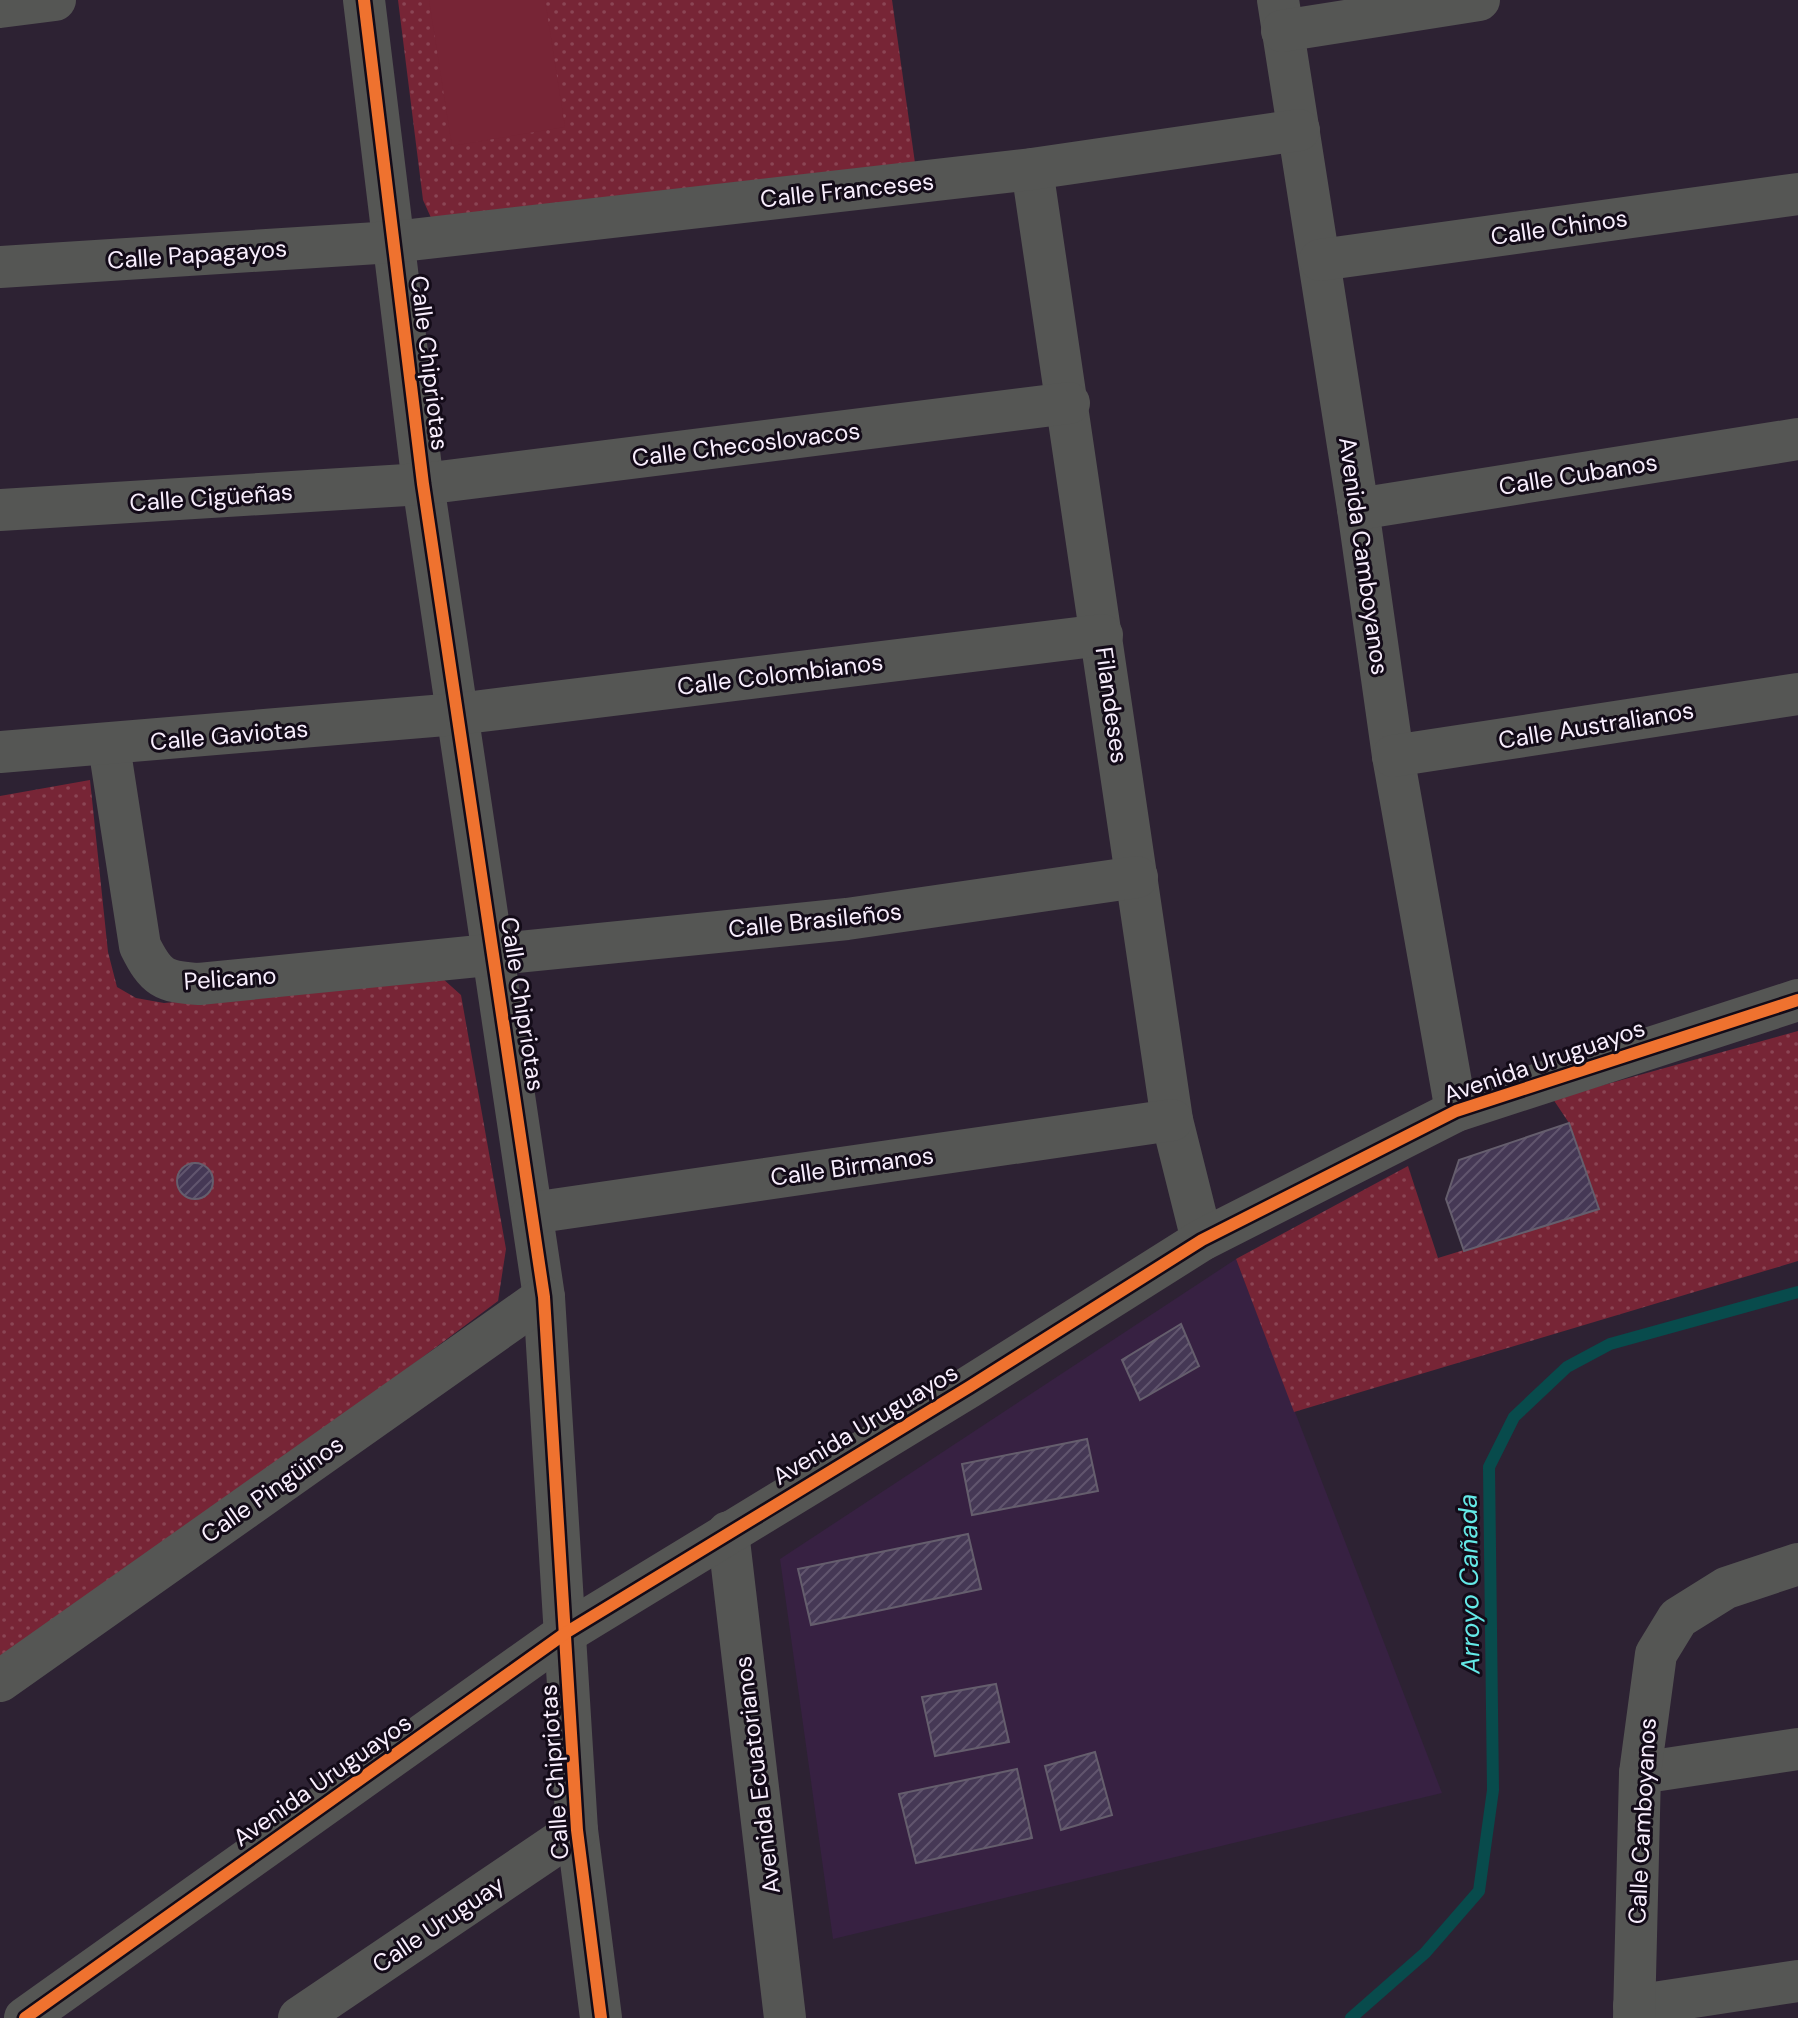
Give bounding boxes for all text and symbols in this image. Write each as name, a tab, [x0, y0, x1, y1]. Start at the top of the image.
street label: Calle Franceses	[759, 165, 935, 215]
street label: Calle Chinos	[1489, 202, 1629, 252]
street label: Calle Papagayos	[106, 232, 288, 276]
street label: Calle Chipriotas	[404, 274, 456, 452]
street label: Calle Checoslovacos	[630, 415, 862, 473]
street label: Avenida Camboyanos	[1332, 435, 1396, 677]
street label: Calle Cubanos	[1497, 446, 1659, 502]
street label: Calle Cigüeñas	[128, 476, 294, 518]
street label: Filandeses	[1088, 645, 1136, 765]
street label: Calle Colombianos	[675, 646, 885, 702]
street label: Calle Australianos	[1496, 694, 1696, 756]
street label: Calle Gaviotas	[149, 713, 309, 757]
street label: Calle Brasileños	[727, 895, 903, 945]
street label: Calle Chipriotas	[494, 915, 552, 1093]
street label: Pelicano	[183, 959, 277, 997]
street label: Avenida Uruguayos	[1439, 1012, 1649, 1110]
street label: Calle Birmanos	[768, 1139, 936, 1193]
street label: Avenida Uruguayos	[767, 1356, 963, 1492]
street label: Calle Pingüinos	[195, 1428, 349, 1550]
water label: Arroyo Cañada	[1450, 1494, 1488, 1675]
street label: Avenida Ecuatorianos	[727, 1654, 787, 1896]
street label: Calle Chipriotas	[532, 1683, 576, 1861]
street label: Avenida Uruguayos	[227, 1707, 417, 1853]
street label: Calle Camboyanos	[1621, 1717, 1663, 1925]
street label: Calle Uruguay	[366, 1869, 510, 1979]

